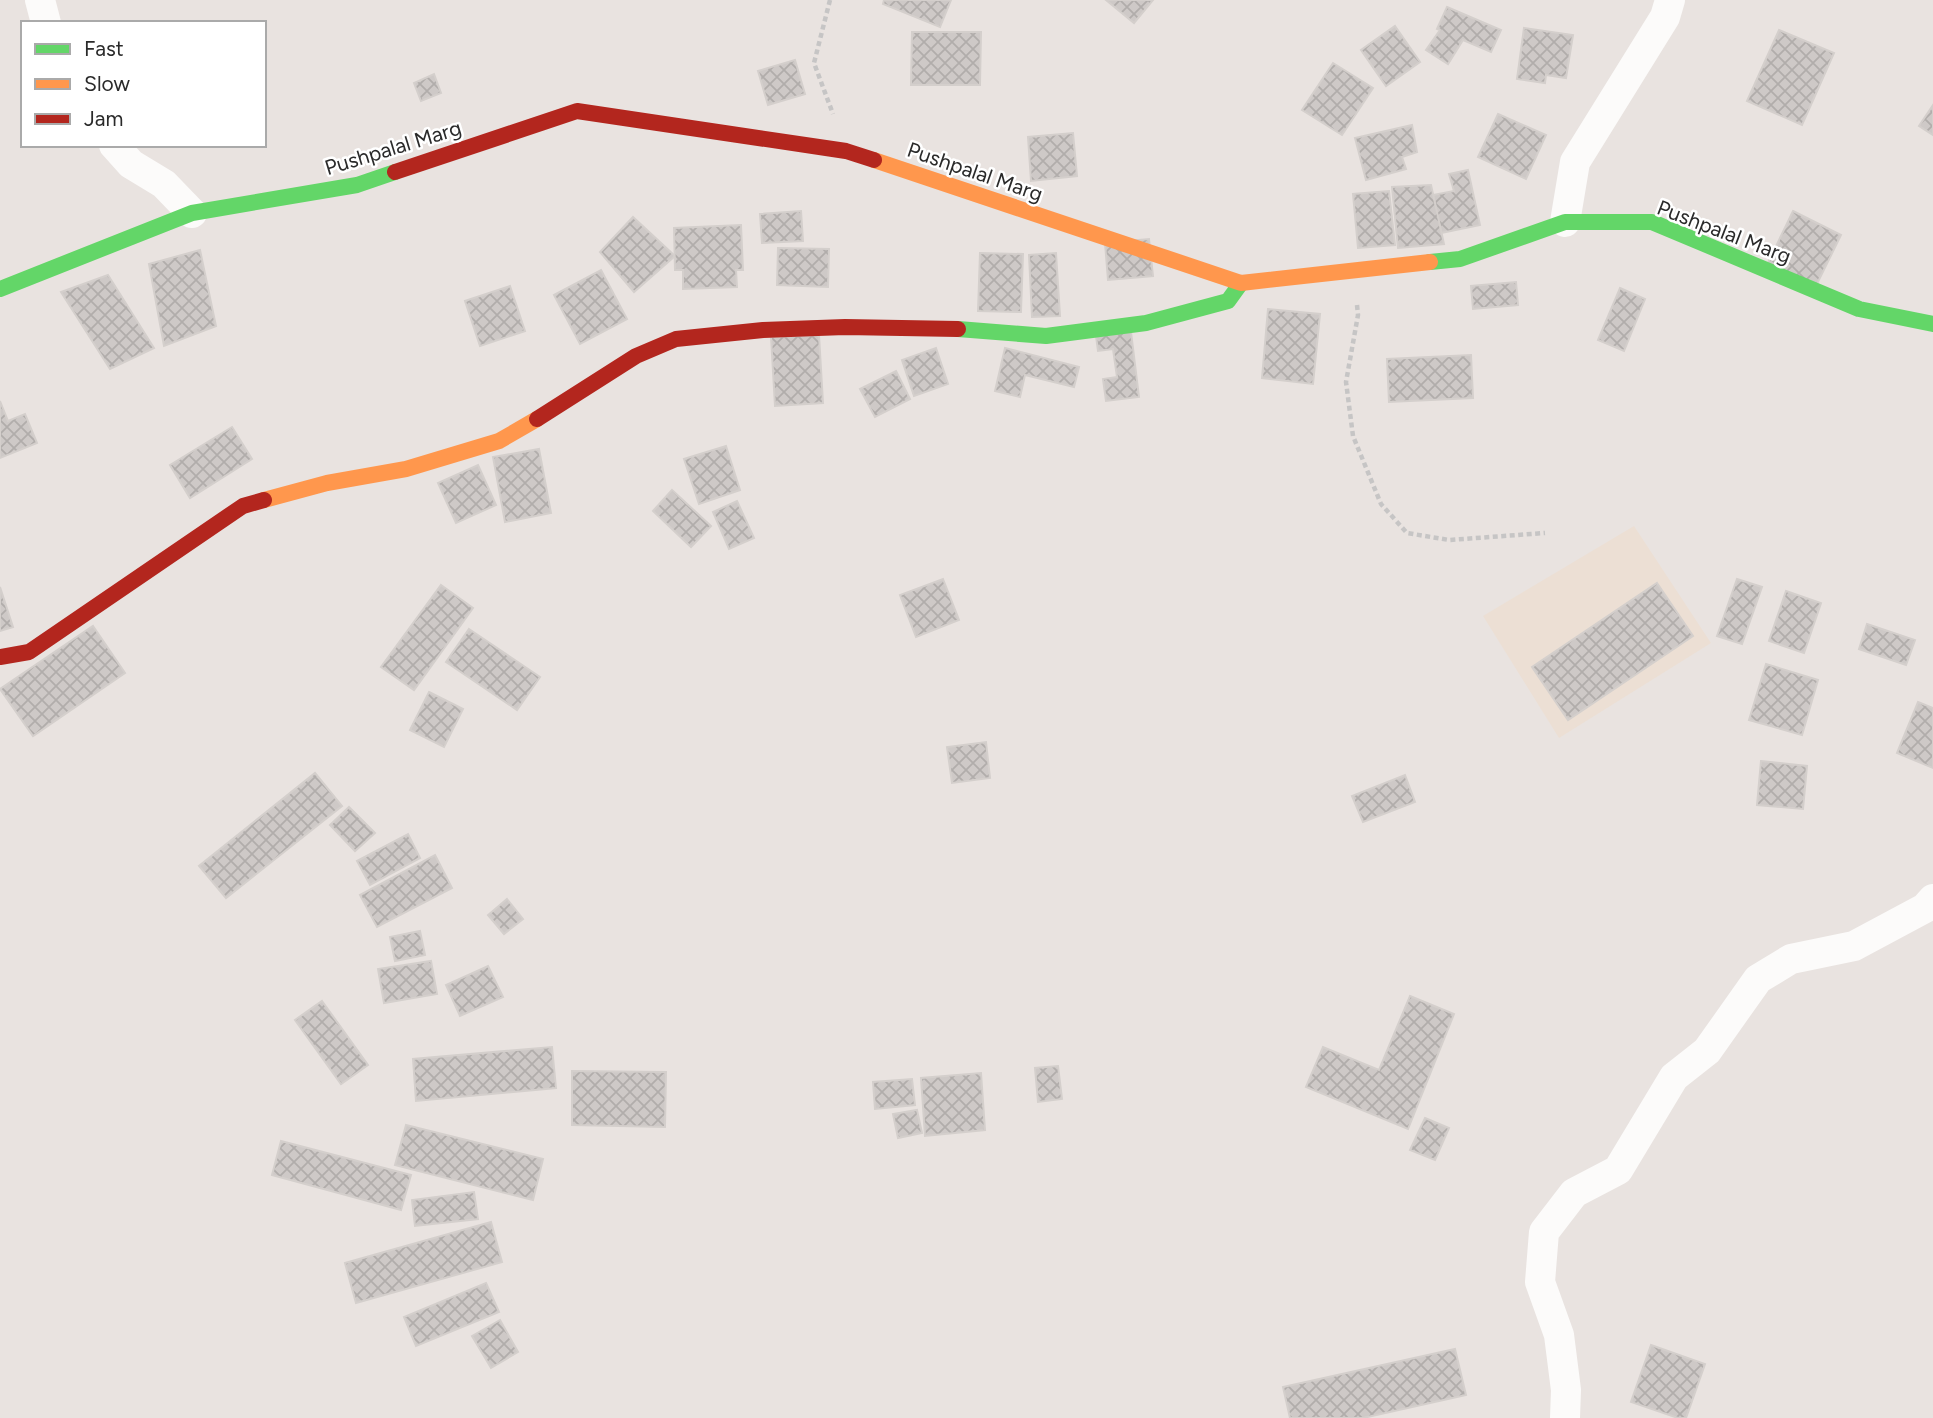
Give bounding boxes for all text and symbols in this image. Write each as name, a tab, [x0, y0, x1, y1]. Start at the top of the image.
legend	[21, 21, 266, 147]
text: Fast	[84, 36, 124, 61]
text: Slow	[84, 71, 130, 96]
text: Jam	[84, 106, 123, 131]
street label: Pushpalal Marg	[322, 115, 464, 180]
street label: Pushpalal Marg	[904, 137, 1046, 206]
street label: Pushpalal Marg	[1654, 195, 1795, 269]

